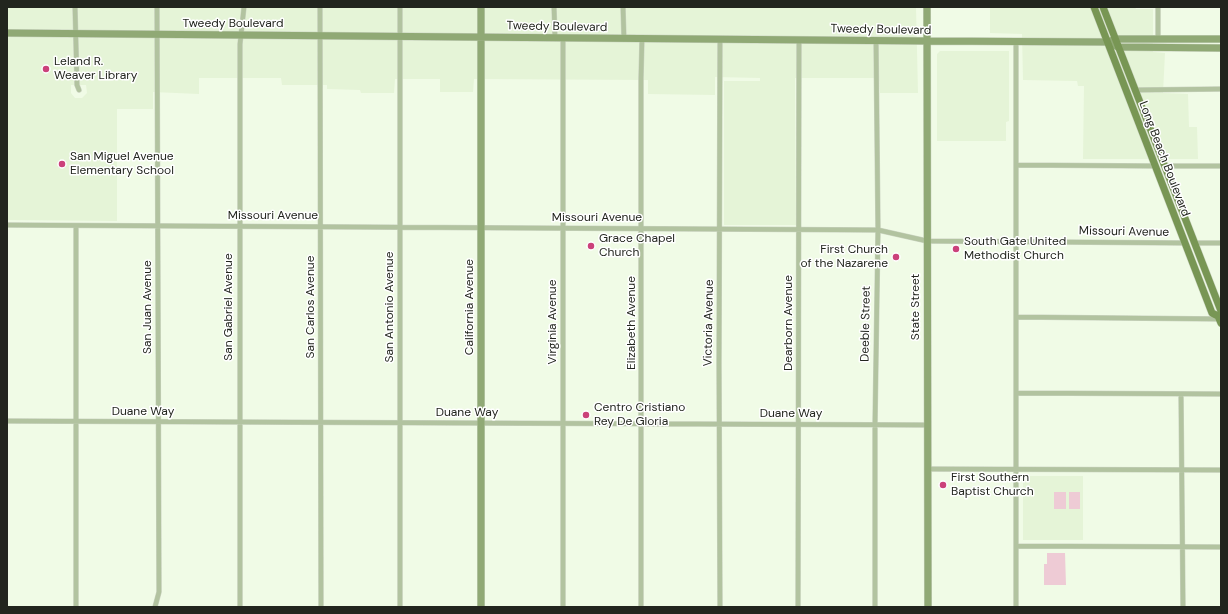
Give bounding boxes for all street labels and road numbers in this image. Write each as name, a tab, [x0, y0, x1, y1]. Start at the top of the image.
street label: Tweedy Boulevard	[183, 17, 283, 31]
street label: Tweedy Boulevard	[506, 19, 608, 35]
street label: Tweedy Boulevard	[830, 22, 932, 38]
street label: Long Beach Boulevard	[1135, 99, 1193, 219]
street label: Missouri Avenue	[228, 209, 318, 223]
street label: Missouri Avenue	[552, 211, 642, 225]
street label: Missouri Avenue	[1079, 224, 1169, 240]
street label: San Antonio Avenue	[383, 252, 397, 362]
street label: San Gabriel Avenue	[222, 253, 236, 361]
street label: San Carlos Avenue	[304, 256, 318, 358]
street label: California Avenue	[463, 259, 477, 355]
street label: San Juan Avenue	[141, 260, 155, 354]
street label: State Street	[909, 274, 923, 340]
street label: Dearborn Avenue	[782, 275, 796, 371]
street label: Elizabeth Avenue	[625, 276, 639, 370]
street label: Virginia Avenue	[546, 279, 560, 365]
street label: Victoria Avenue	[701, 279, 717, 367]
street label: Deeble Street	[858, 286, 874, 362]
street label: Duane Way	[112, 405, 174, 419]
street label: Duane Way	[436, 406, 498, 420]
street label: Duane Way	[760, 407, 822, 421]

